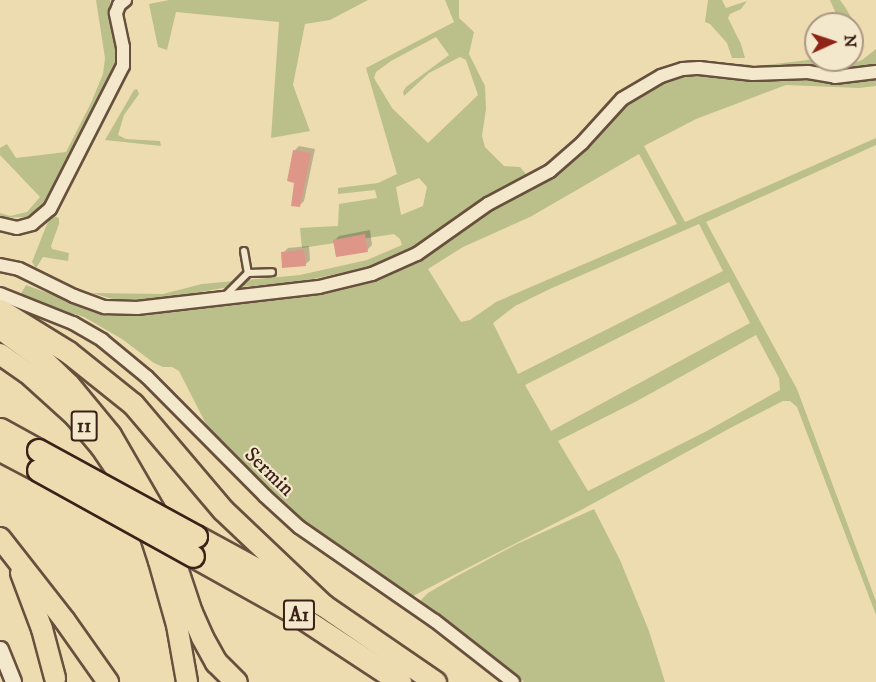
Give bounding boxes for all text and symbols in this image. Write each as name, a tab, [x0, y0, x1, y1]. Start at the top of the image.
north arrow	[804, 12, 864, 72]
text: N	[840, 34, 860, 48]
road number: 11	[70, 409, 98, 443]
street label: Sermin	[239, 442, 299, 502]
road number: A1	[282, 598, 316, 632]

